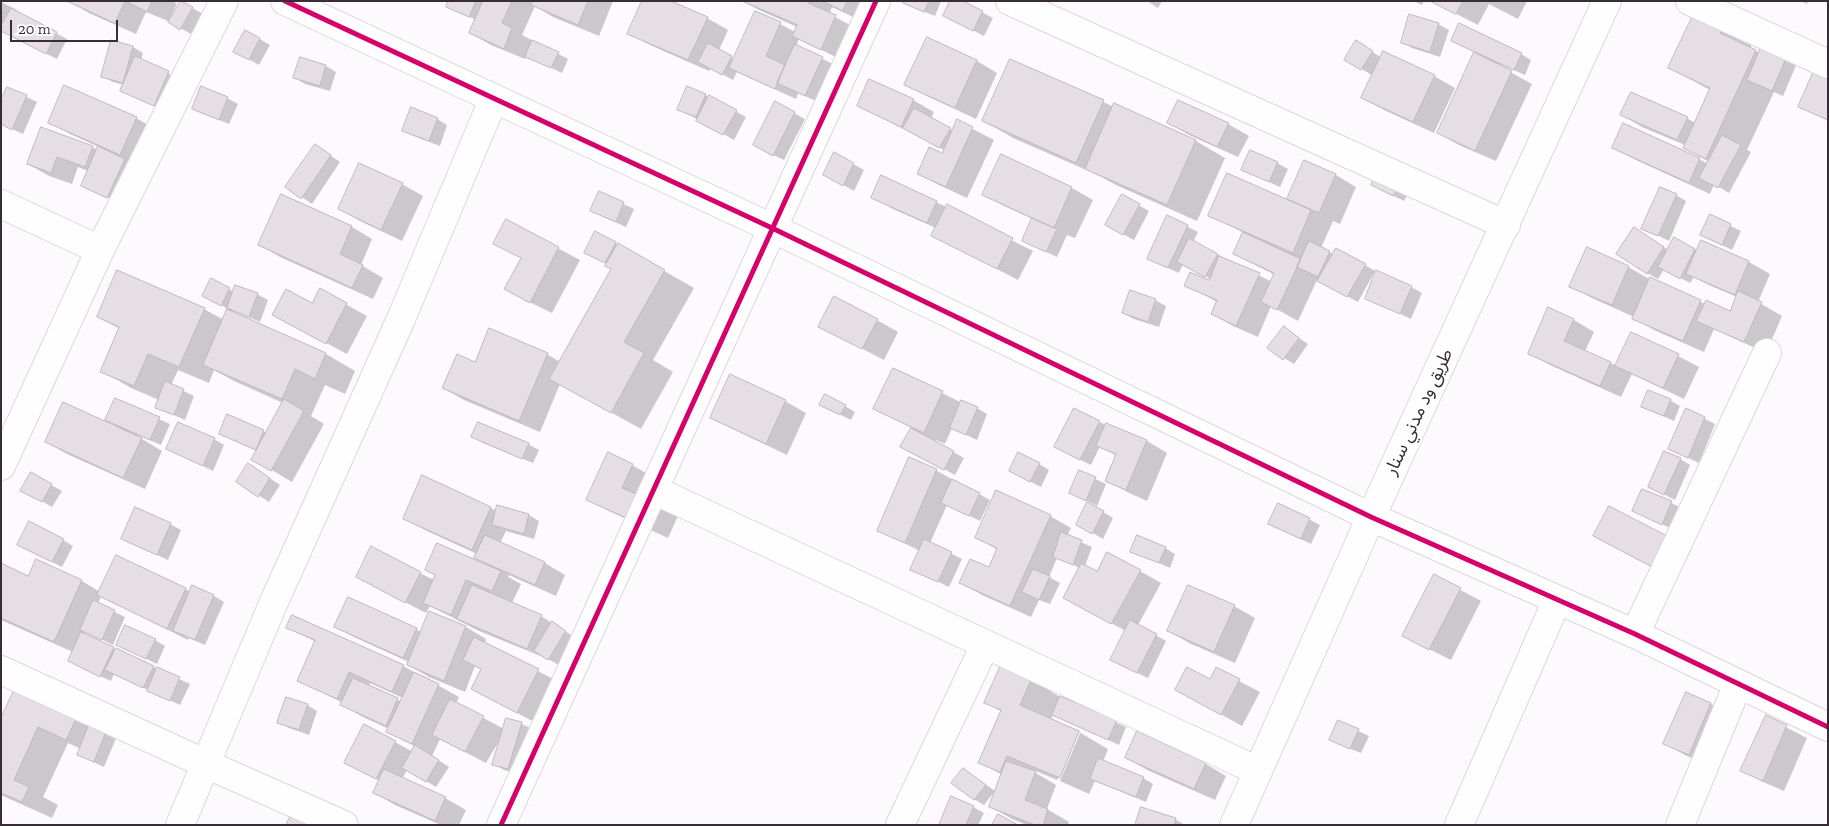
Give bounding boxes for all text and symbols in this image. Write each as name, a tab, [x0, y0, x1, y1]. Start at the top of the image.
scale bar	[12, 10, 120, 42]
text: 20 m	[18, 20, 51, 38]
street label: طريق ود مدني سنار	[1380, 345, 1458, 479]

